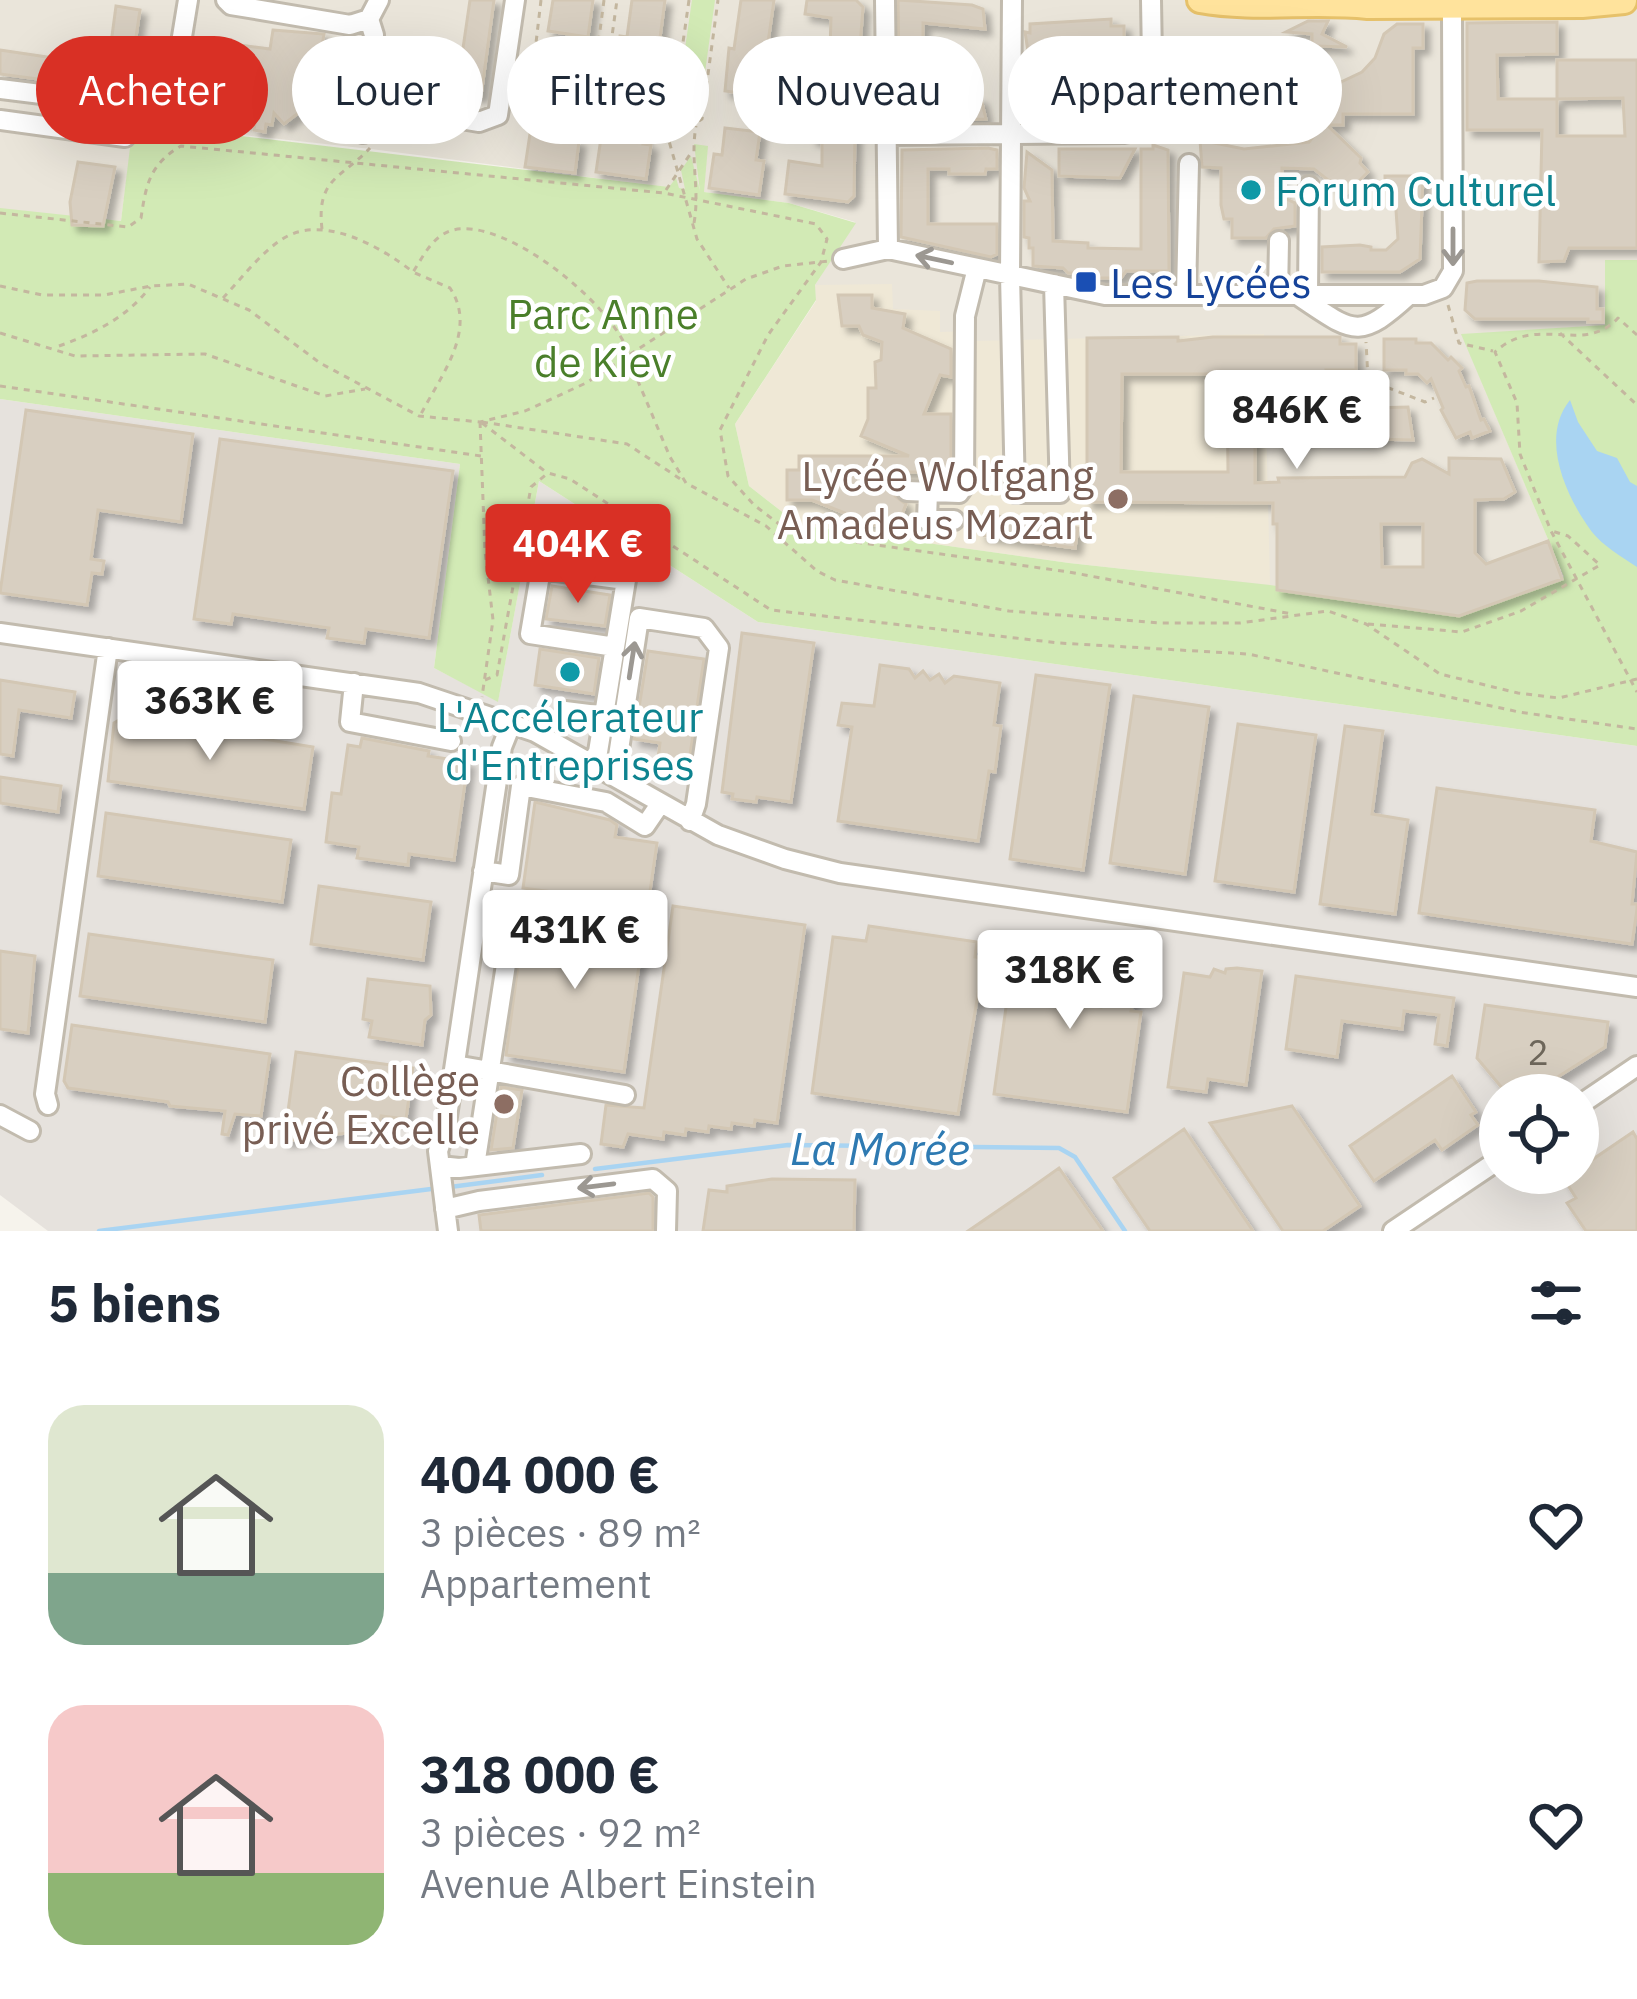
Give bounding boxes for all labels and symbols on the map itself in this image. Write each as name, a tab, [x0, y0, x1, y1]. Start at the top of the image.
place label: Forum Culturel	[1275, 163, 1556, 218]
marker: Forum Culturel	[1238, 177, 1264, 203]
one-way arrow	[1442, 227, 1464, 266]
one-way arrow	[916, 247, 954, 270]
place label: Les Lycées	[1110, 255, 1312, 310]
marker: Les Lycées	[1073, 269, 1099, 295]
park label: Parc Anne de Kiev	[507, 286, 699, 389]
pin: 846K €	[1199, 370, 1395, 472]
place label: Lycée Wolfgang Amadeus Mozart	[777, 448, 1094, 551]
marker: Lycée Wolfgang Amadeus Mozart	[1105, 486, 1131, 512]
pin: 404K €	[480, 504, 676, 606]
one-way arrow	[622, 641, 645, 680]
marker: L'Accélerateur d'Entreprises	[557, 659, 583, 685]
pin: 363K €	[112, 661, 308, 763]
place label: L'Accélerateur d'Entreprises	[437, 689, 703, 792]
pin: 431K €	[477, 890, 673, 992]
pin: 318K €	[972, 930, 1168, 1032]
house number: 2	[1527, 1028, 1549, 1075]
place label: Collège privé Excelle	[242, 1053, 480, 1156]
marker: Collège privé Excelle	[491, 1091, 517, 1117]
water label: La Morée	[790, 1119, 970, 1177]
one-way arrow	[577, 1175, 616, 1198]

